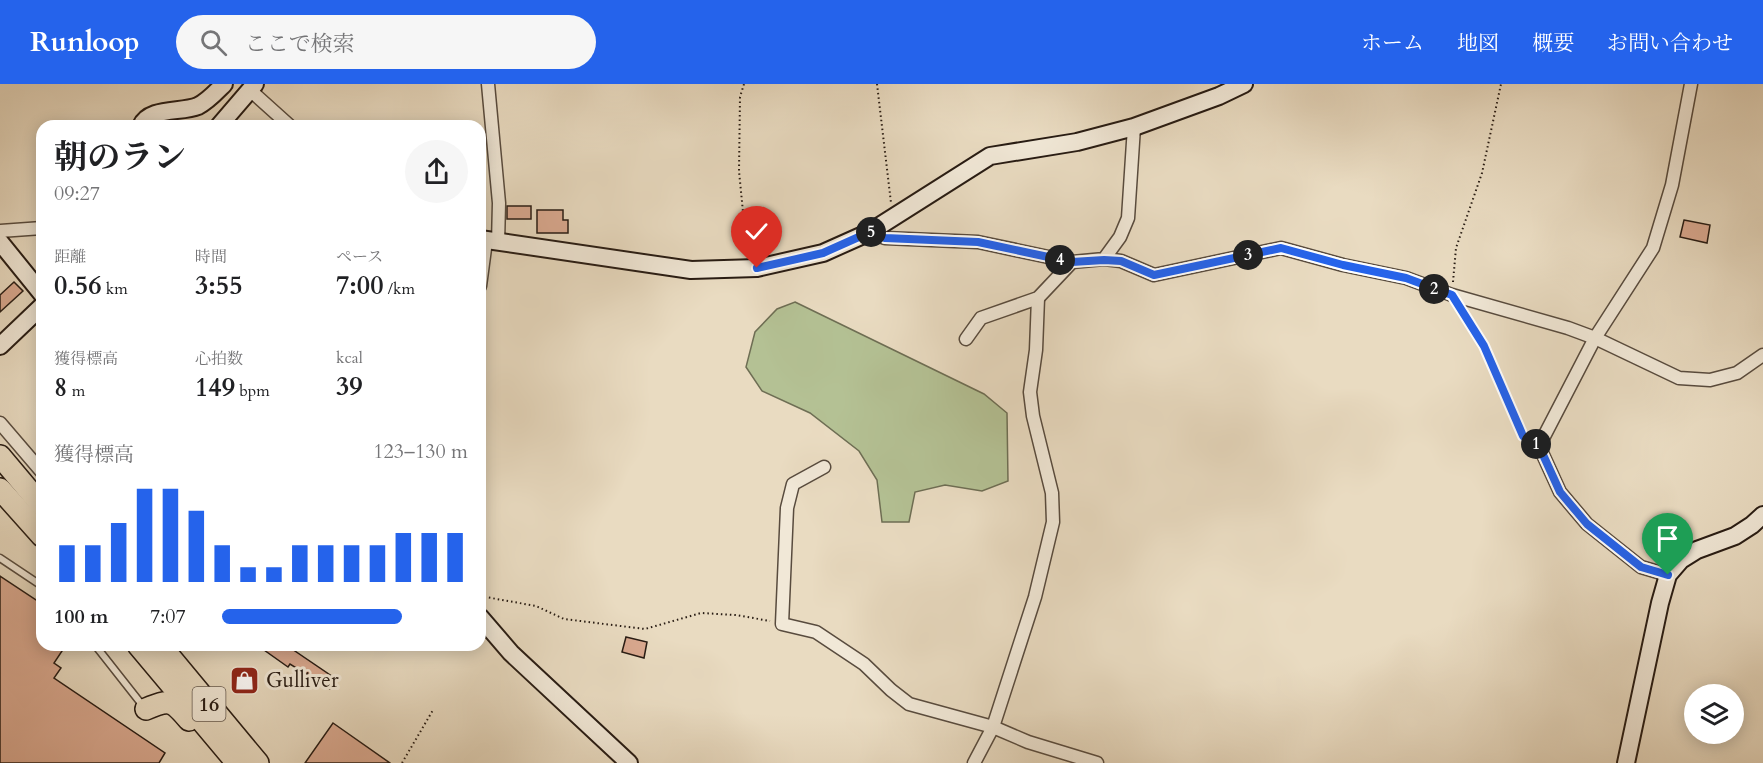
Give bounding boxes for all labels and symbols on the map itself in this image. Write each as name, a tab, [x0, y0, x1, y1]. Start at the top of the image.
pin	[731, 206, 782, 268]
pin: 5	[856, 217, 886, 247]
pin: 3	[1233, 240, 1263, 270]
pin: 4	[1045, 245, 1075, 275]
pin: 2	[1419, 274, 1449, 304]
pin: 1	[1521, 429, 1551, 459]
pin	[1642, 513, 1693, 575]
shop icon: Gulliver	[229, 664, 261, 696]
place label: Gulliver	[266, 666, 339, 695]
road number: 16	[192, 687, 226, 721]

